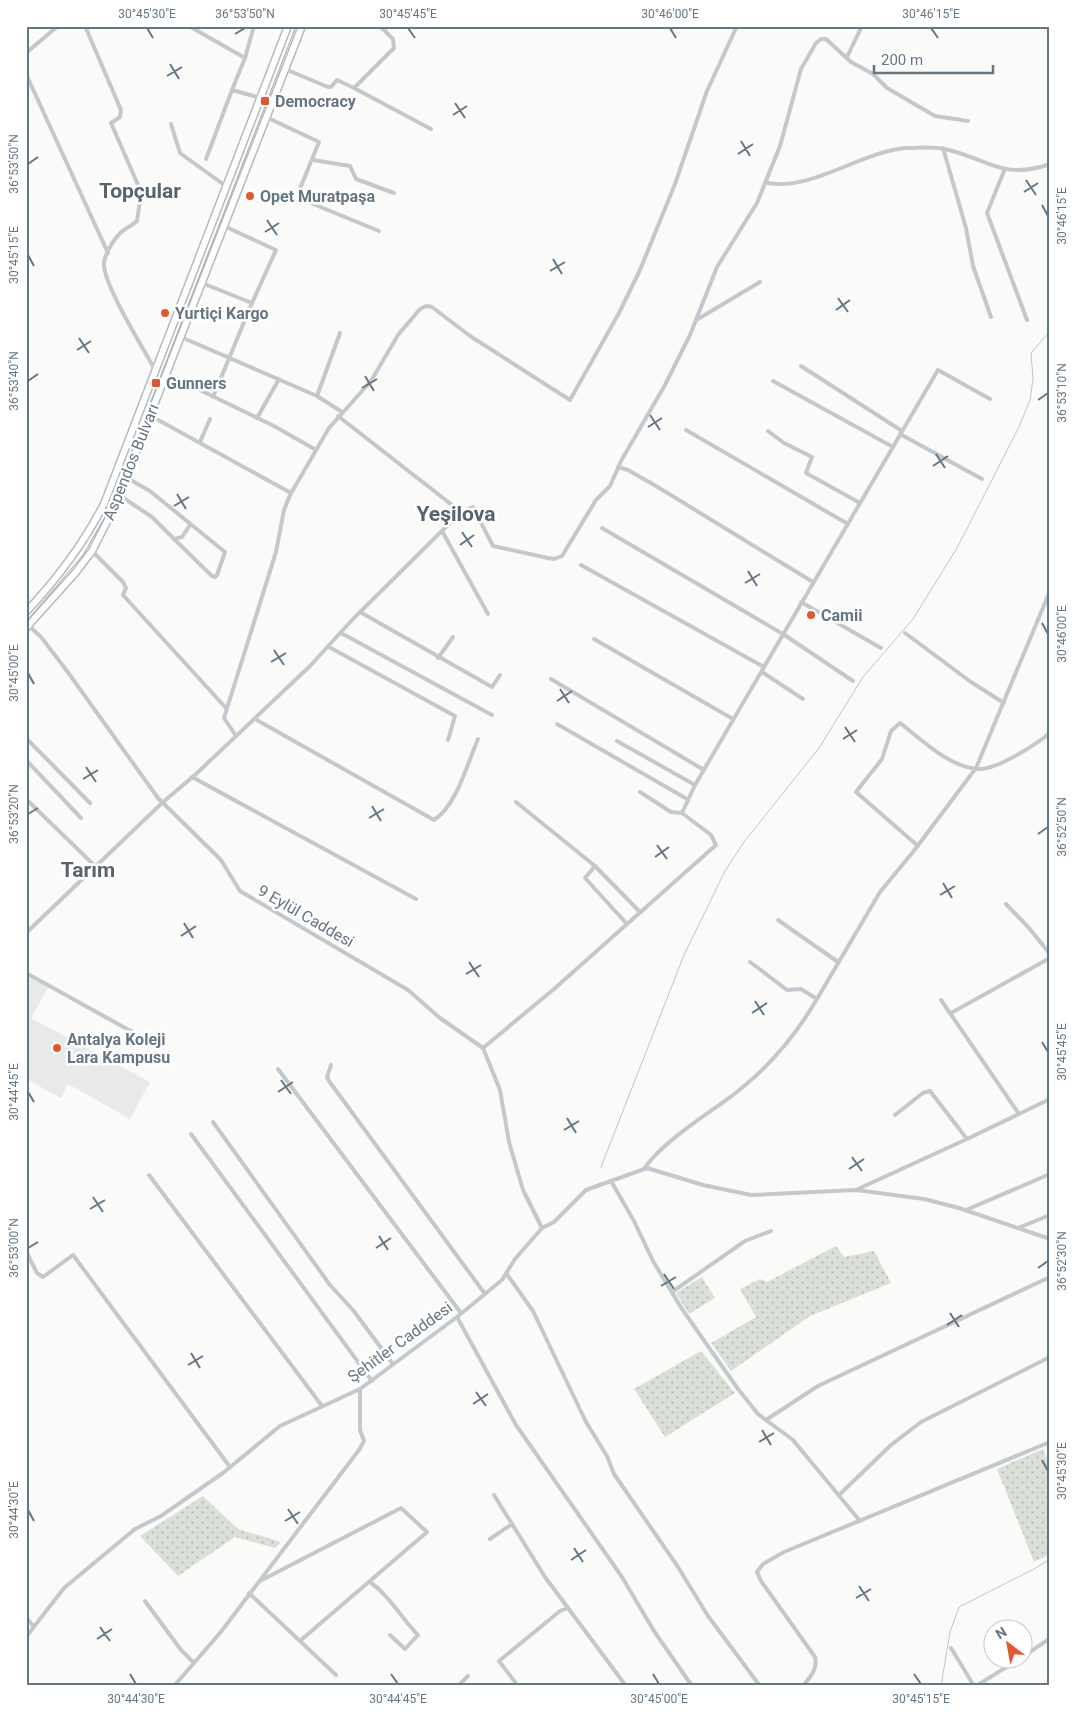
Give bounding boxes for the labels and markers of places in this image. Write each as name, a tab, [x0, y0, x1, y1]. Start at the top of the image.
place label: Democracy	[275, 92, 357, 111]
marker: Democracy	[259, 95, 271, 107]
place label: Opet Muratpaşa	[260, 187, 375, 206]
marker: Opet Muratpaşa	[244, 190, 256, 202]
place label: Yurtiçi Kargo	[175, 304, 269, 323]
marker: Yurtiçi Kargo	[159, 307, 171, 319]
place label: Gunners	[166, 374, 227, 393]
marker: Gunners	[150, 377, 162, 389]
place label: Camii	[821, 606, 862, 625]
marker: Camii	[805, 609, 817, 621]
place label: Antalya Koleji Lara Kampusu	[67, 1030, 170, 1067]
marker: Antalya Koleji Lara Kampusu	[51, 1042, 63, 1054]

